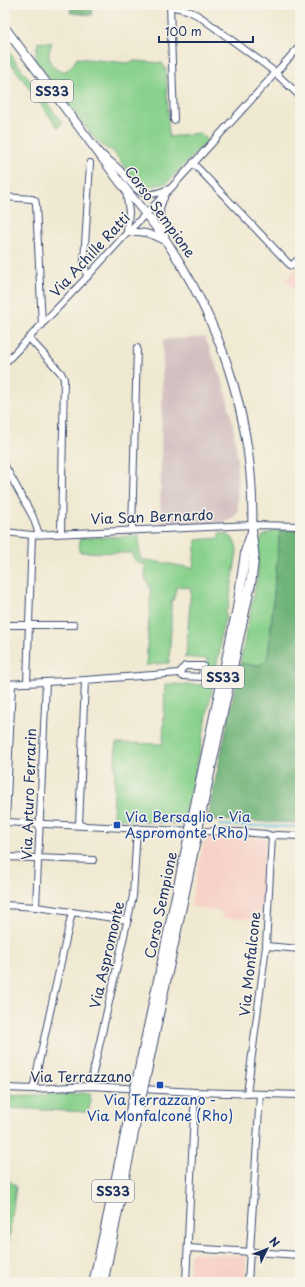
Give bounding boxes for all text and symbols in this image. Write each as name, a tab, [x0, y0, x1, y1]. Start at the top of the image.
scale bar	[159, 18, 253, 44]
text: 100 m	[165, 22, 202, 40]
road number: SS33	[31, 80, 73, 102]
street label: Corso Sempione	[120, 162, 201, 262]
street label: Via Achille Ratti	[45, 207, 135, 302]
street label: Via San Bernardo	[90, 504, 214, 529]
road number: SS33	[202, 666, 244, 688]
street label: Via Arturo Ferrarin	[16, 728, 41, 860]
place label: Via Bersaglio - Via Aspromonte (Rho)	[125, 806, 251, 843]
marker: Via Bersaglio - Via Aspromonte (Rho)	[112, 820, 122, 830]
street label: Corso Sempione	[139, 849, 182, 960]
street label: Via Aspromonte	[84, 899, 129, 1011]
street label: Via Monfalcone	[234, 910, 265, 1017]
street label: Via Terrazzano	[30, 1066, 132, 1087]
marker: Via Terrazzano - Via Monfalcone (Rho)	[155, 1080, 165, 1090]
place label: Via Terrazzano - Via Monfalcone (Rho)	[87, 1089, 233, 1126]
road number: SS33	[92, 1180, 134, 1202]
north arrow	[247, 1229, 287, 1269]
text: N	[265, 1233, 284, 1251]

